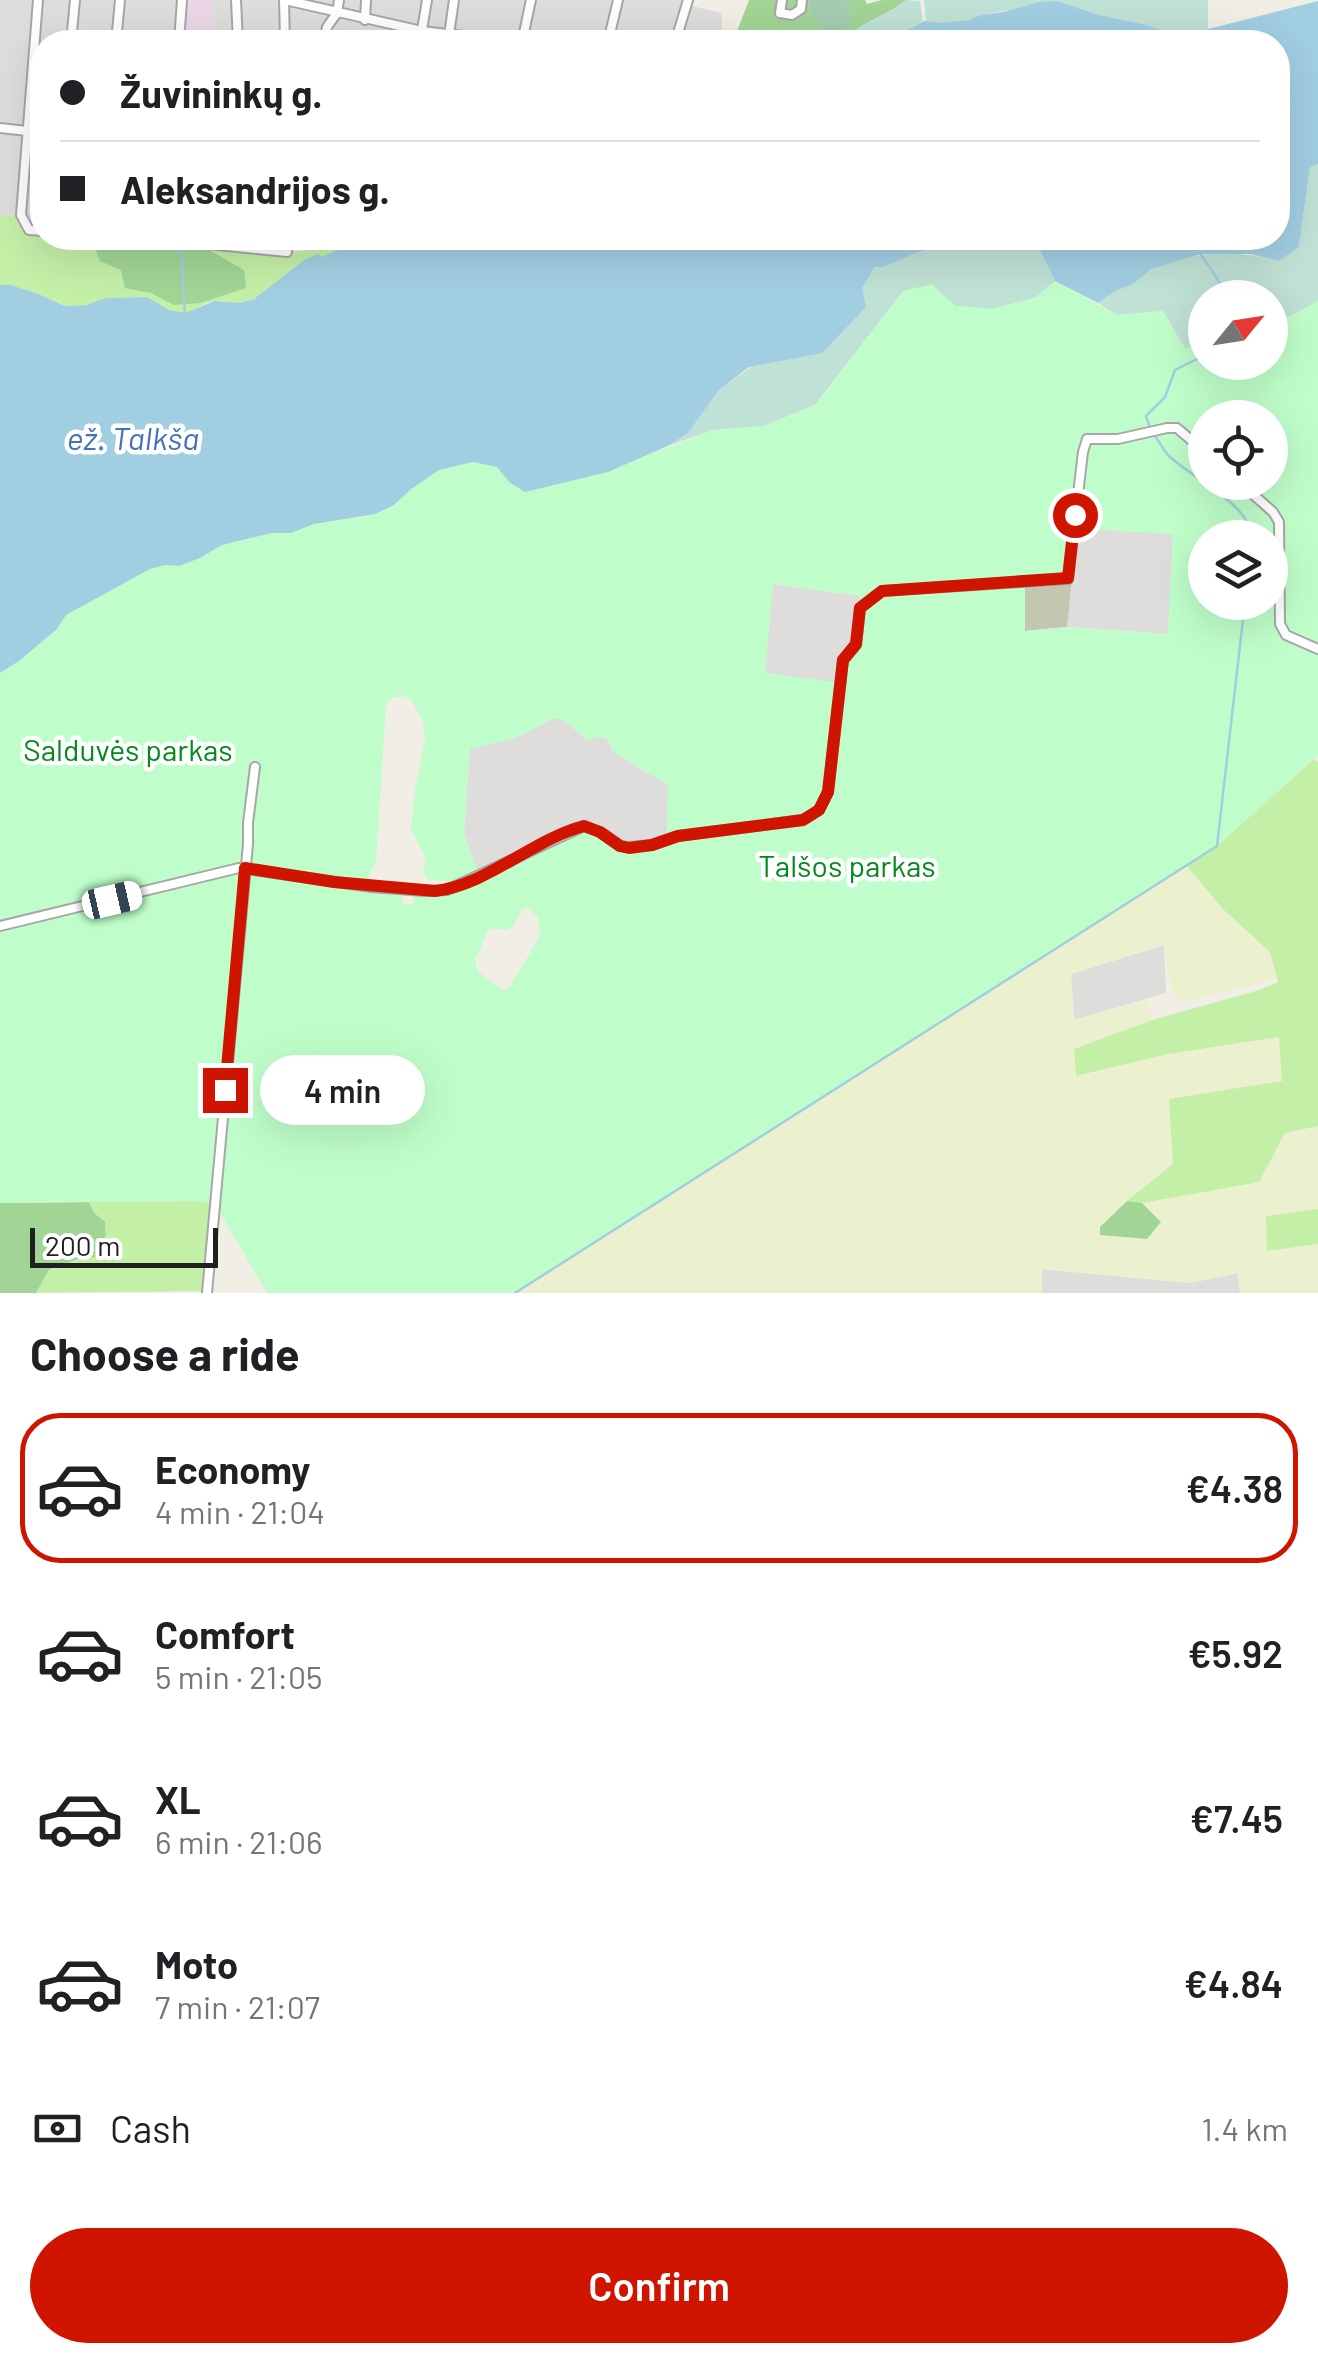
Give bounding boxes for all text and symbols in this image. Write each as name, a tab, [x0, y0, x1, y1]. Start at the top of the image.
text: Žuvininkų g.	[120, 70, 323, 116]
text: Aleksandrijos g.	[120, 166, 390, 212]
north arrow	[1188, 280, 1288, 380]
map controls	[1188, 280, 1288, 620]
button: locate	[1188, 400, 1288, 500]
water label: ež. Talkša	[67, 418, 199, 456]
route start	[1053, 493, 1098, 538]
button: layers	[1188, 520, 1288, 620]
park label: Salduvės parkas	[23, 731, 233, 767]
park label: Talšos parkas	[758, 847, 936, 883]
car	[79, 879, 145, 921]
callout: 4 min	[260, 1055, 425, 1125]
route end	[203, 1068, 248, 1113]
text: 4 min	[304, 1071, 381, 1109]
scale bar	[30, 1223, 218, 1268]
text: 200 m	[45, 1228, 120, 1262]
text: Choose a ride	[30, 1326, 300, 1380]
icon: car	[35, 1443, 125, 1533]
text: Economy	[155, 1446, 310, 1492]
text: €4.38	[1186, 1465, 1283, 1511]
text: 4 min · 21:04	[155, 1492, 325, 1530]
icon: car	[35, 1608, 125, 1698]
text: Comfort	[155, 1611, 295, 1657]
text: €5.92	[1187, 1630, 1283, 1676]
text: 5 min · 21:05	[155, 1657, 323, 1695]
icon: car	[35, 1773, 125, 1863]
text: XL	[155, 1776, 201, 1822]
text: €7.45	[1190, 1795, 1283, 1841]
text: 6 min · 21:06	[155, 1822, 323, 1860]
icon: car	[35, 1938, 125, 2028]
text: Moto	[155, 1941, 238, 1987]
text: €4.84	[1184, 1960, 1283, 2006]
text: 7 min · 21:07	[155, 1987, 320, 2025]
icon: cash	[30, 2101, 85, 2156]
text: Cash	[110, 2105, 191, 2151]
text: 1.4 km	[1201, 2109, 1288, 2147]
button: Confirm	[30, 2228, 1288, 2343]

